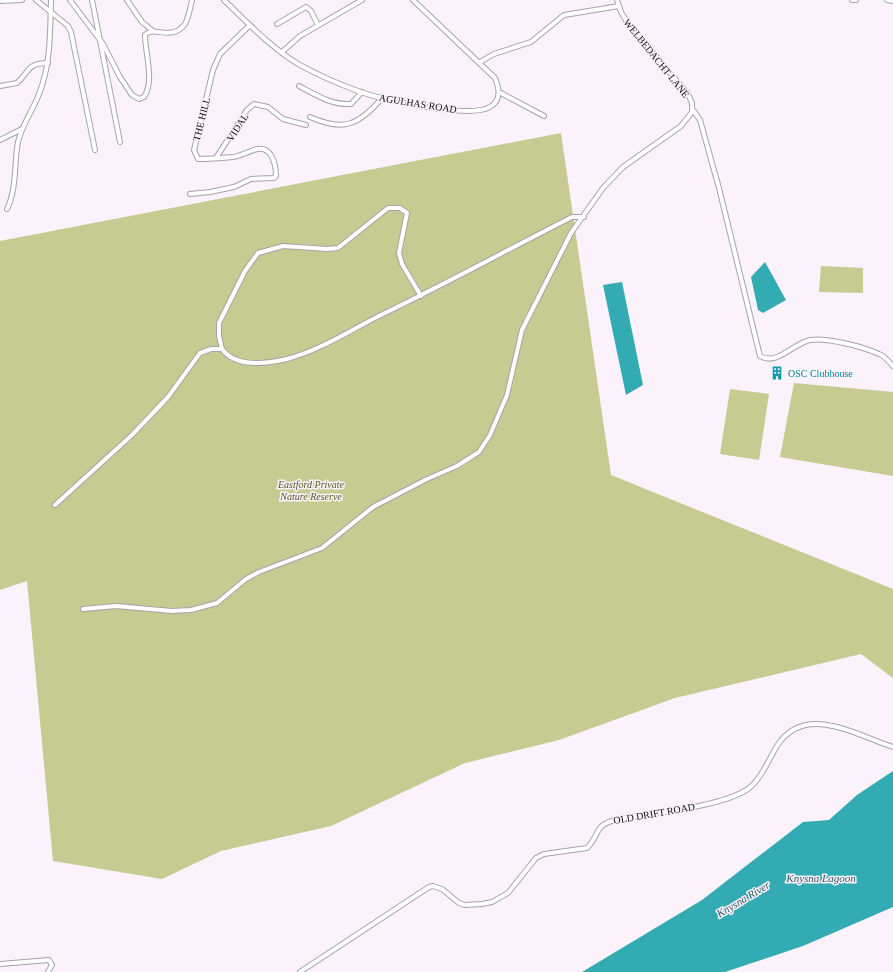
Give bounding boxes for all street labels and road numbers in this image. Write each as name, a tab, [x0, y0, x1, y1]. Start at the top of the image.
street label: WELBEDACHT LANE	[622, 17, 692, 100]
street label: AGULHAS ROAD	[378, 92, 458, 115]
street label: THE HILL	[191, 96, 212, 142]
street label: VIDAL	[224, 111, 251, 143]
street label: OLD DRIFT ROAD	[612, 801, 696, 826]

